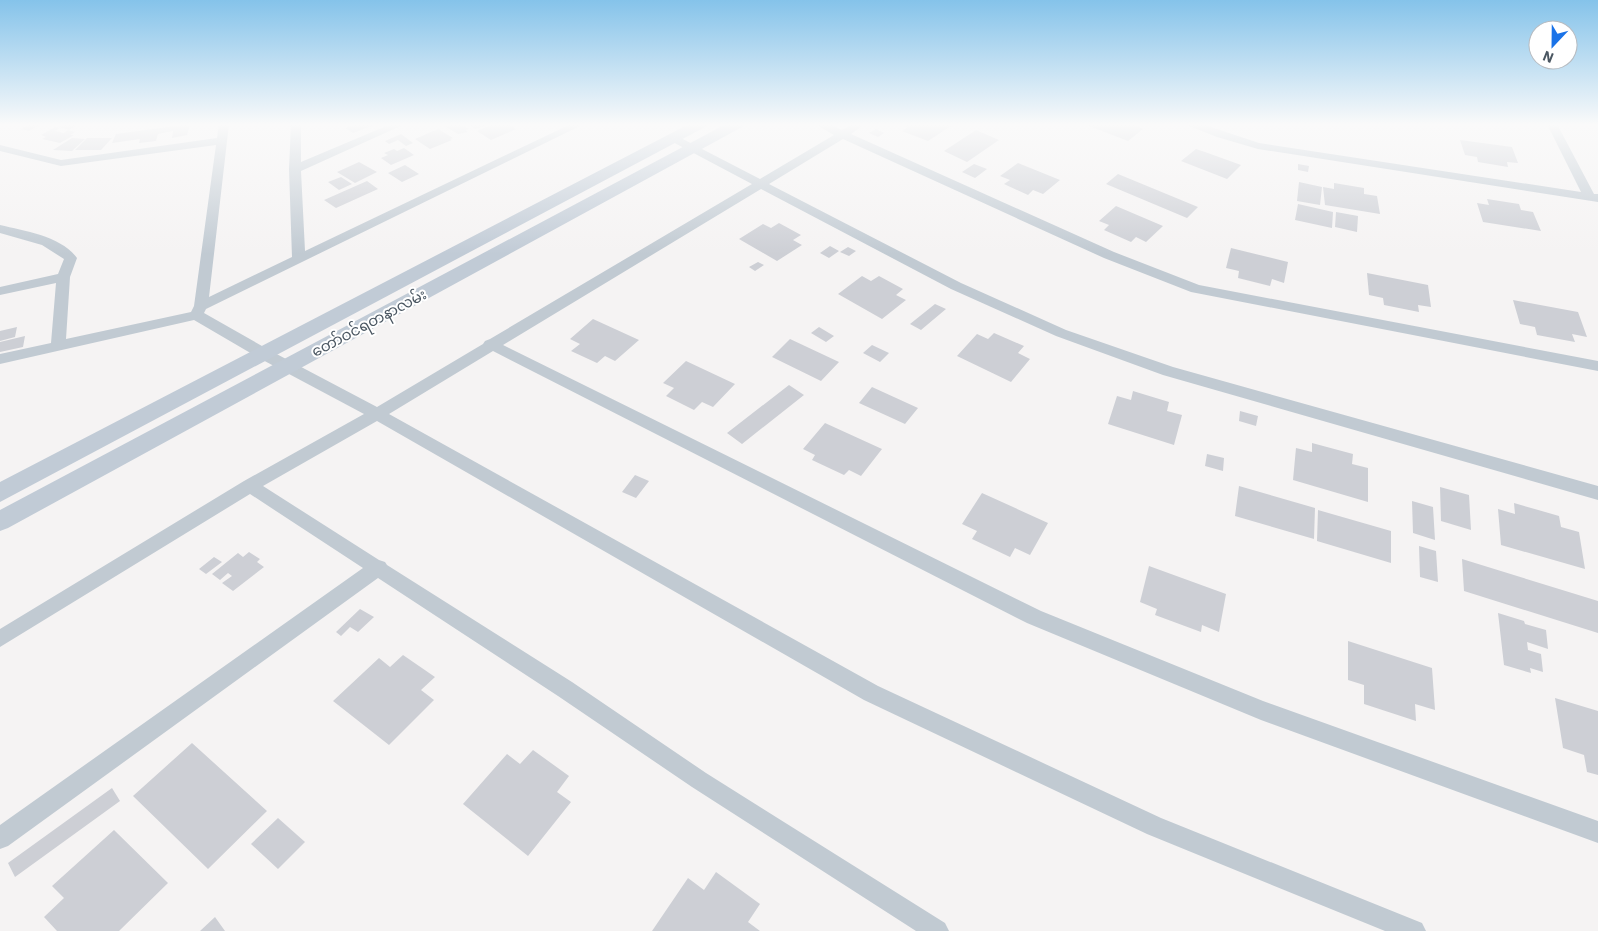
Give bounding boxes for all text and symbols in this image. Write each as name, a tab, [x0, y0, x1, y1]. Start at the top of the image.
north arrow	[1528, 20, 1578, 70]
text: N	[1540, 47, 1556, 67]
street label: တော်ဝင်ရတနာလမ်း	[308, 284, 431, 364]

